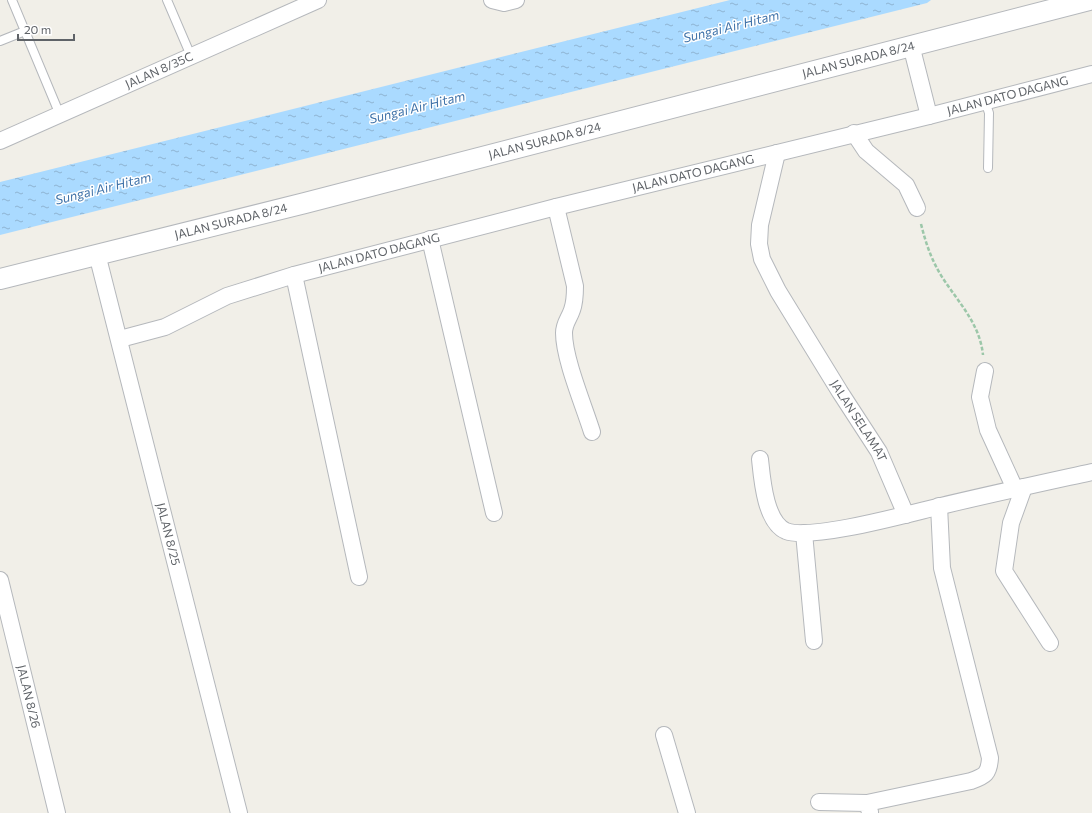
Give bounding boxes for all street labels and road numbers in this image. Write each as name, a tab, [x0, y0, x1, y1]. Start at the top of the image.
street label: JALAN SURADA 8/24	[800, 37, 916, 81]
street label: JALAN 8/35C	[123, 48, 195, 92]
street label: JALAN DATO DAGANG	[945, 72, 1070, 118]
street label: JALAN SURADA 8/24	[487, 119, 602, 162]
street label: JALAN DATO DAGANG	[631, 151, 755, 195]
street label: JALAN SURADA 8/24	[173, 200, 288, 242]
street label: JALAN DATO DAGANG	[317, 229, 441, 275]
street label: JALAN SELAMAT	[827, 377, 890, 464]
street label: JALAN 8/25	[153, 501, 184, 567]
street label: JALAN 8/26	[14, 663, 44, 729]

